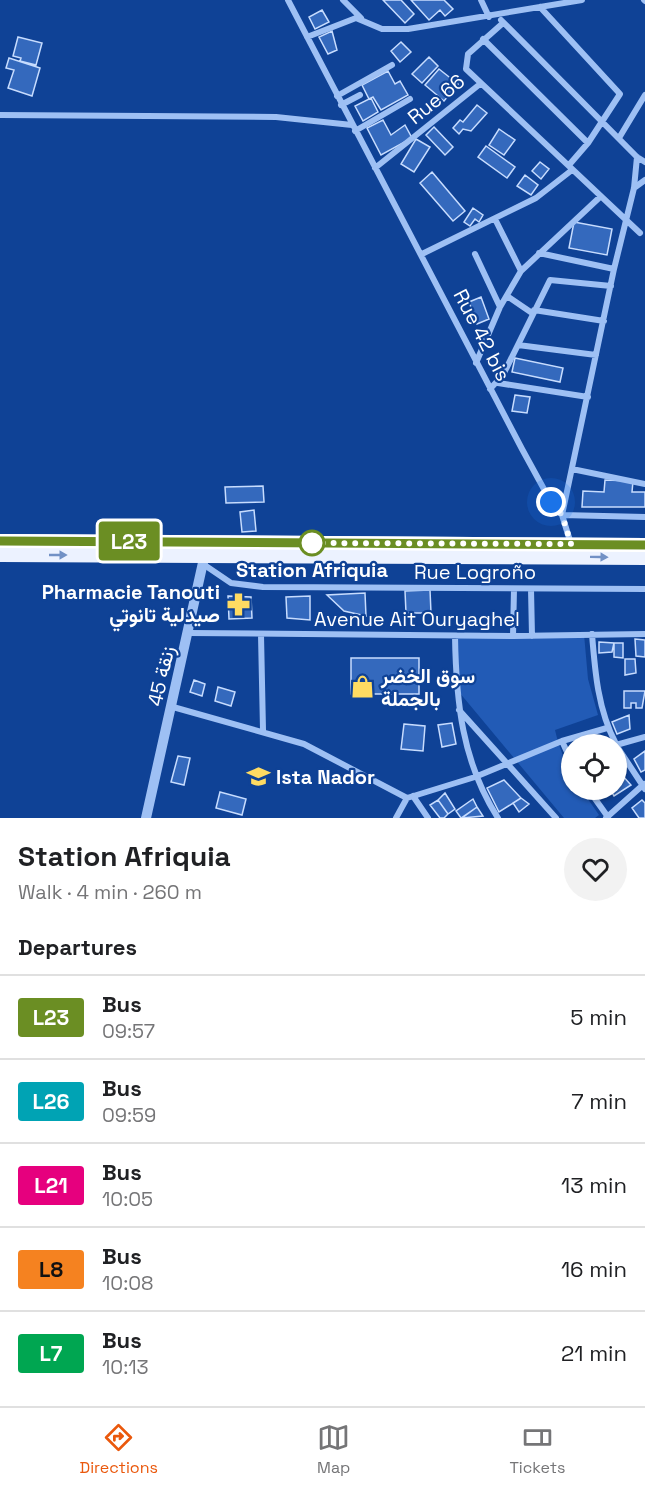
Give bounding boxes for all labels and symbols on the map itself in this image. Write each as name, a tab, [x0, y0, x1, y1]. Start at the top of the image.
street label: Rue 66	[402, 68, 470, 130]
street label: Rue 42 bis	[448, 285, 516, 385]
your location	[536, 487, 566, 517]
line badge: L23	[94, 522, 164, 560]
marker: Station Afriquia	[299, 530, 325, 556]
one-way arrow	[49, 550, 68, 560]
one-way arrow	[589, 553, 608, 562]
place label: Station Afriquia	[236, 557, 388, 583]
street label: Rue Logroño	[414, 559, 536, 585]
place label: Pharmacie Tanouti صيدلية تانوتي	[42, 579, 220, 632]
pharmacy icon: Pharmacie Tanouti صيدلية تانوتي	[225, 591, 251, 617]
street label: Avenue Ait Ouryaghel	[314, 606, 520, 632]
street label: زنقة 45	[141, 643, 181, 709]
place label: سوق الخضر بالجملة	[380, 663, 475, 712]
shop icon: سوق الخضر بالجملة	[350, 674, 376, 700]
school or university icon: Ista Nador	[245, 764, 271, 790]
place label: Ista Nador	[276, 764, 375, 790]

